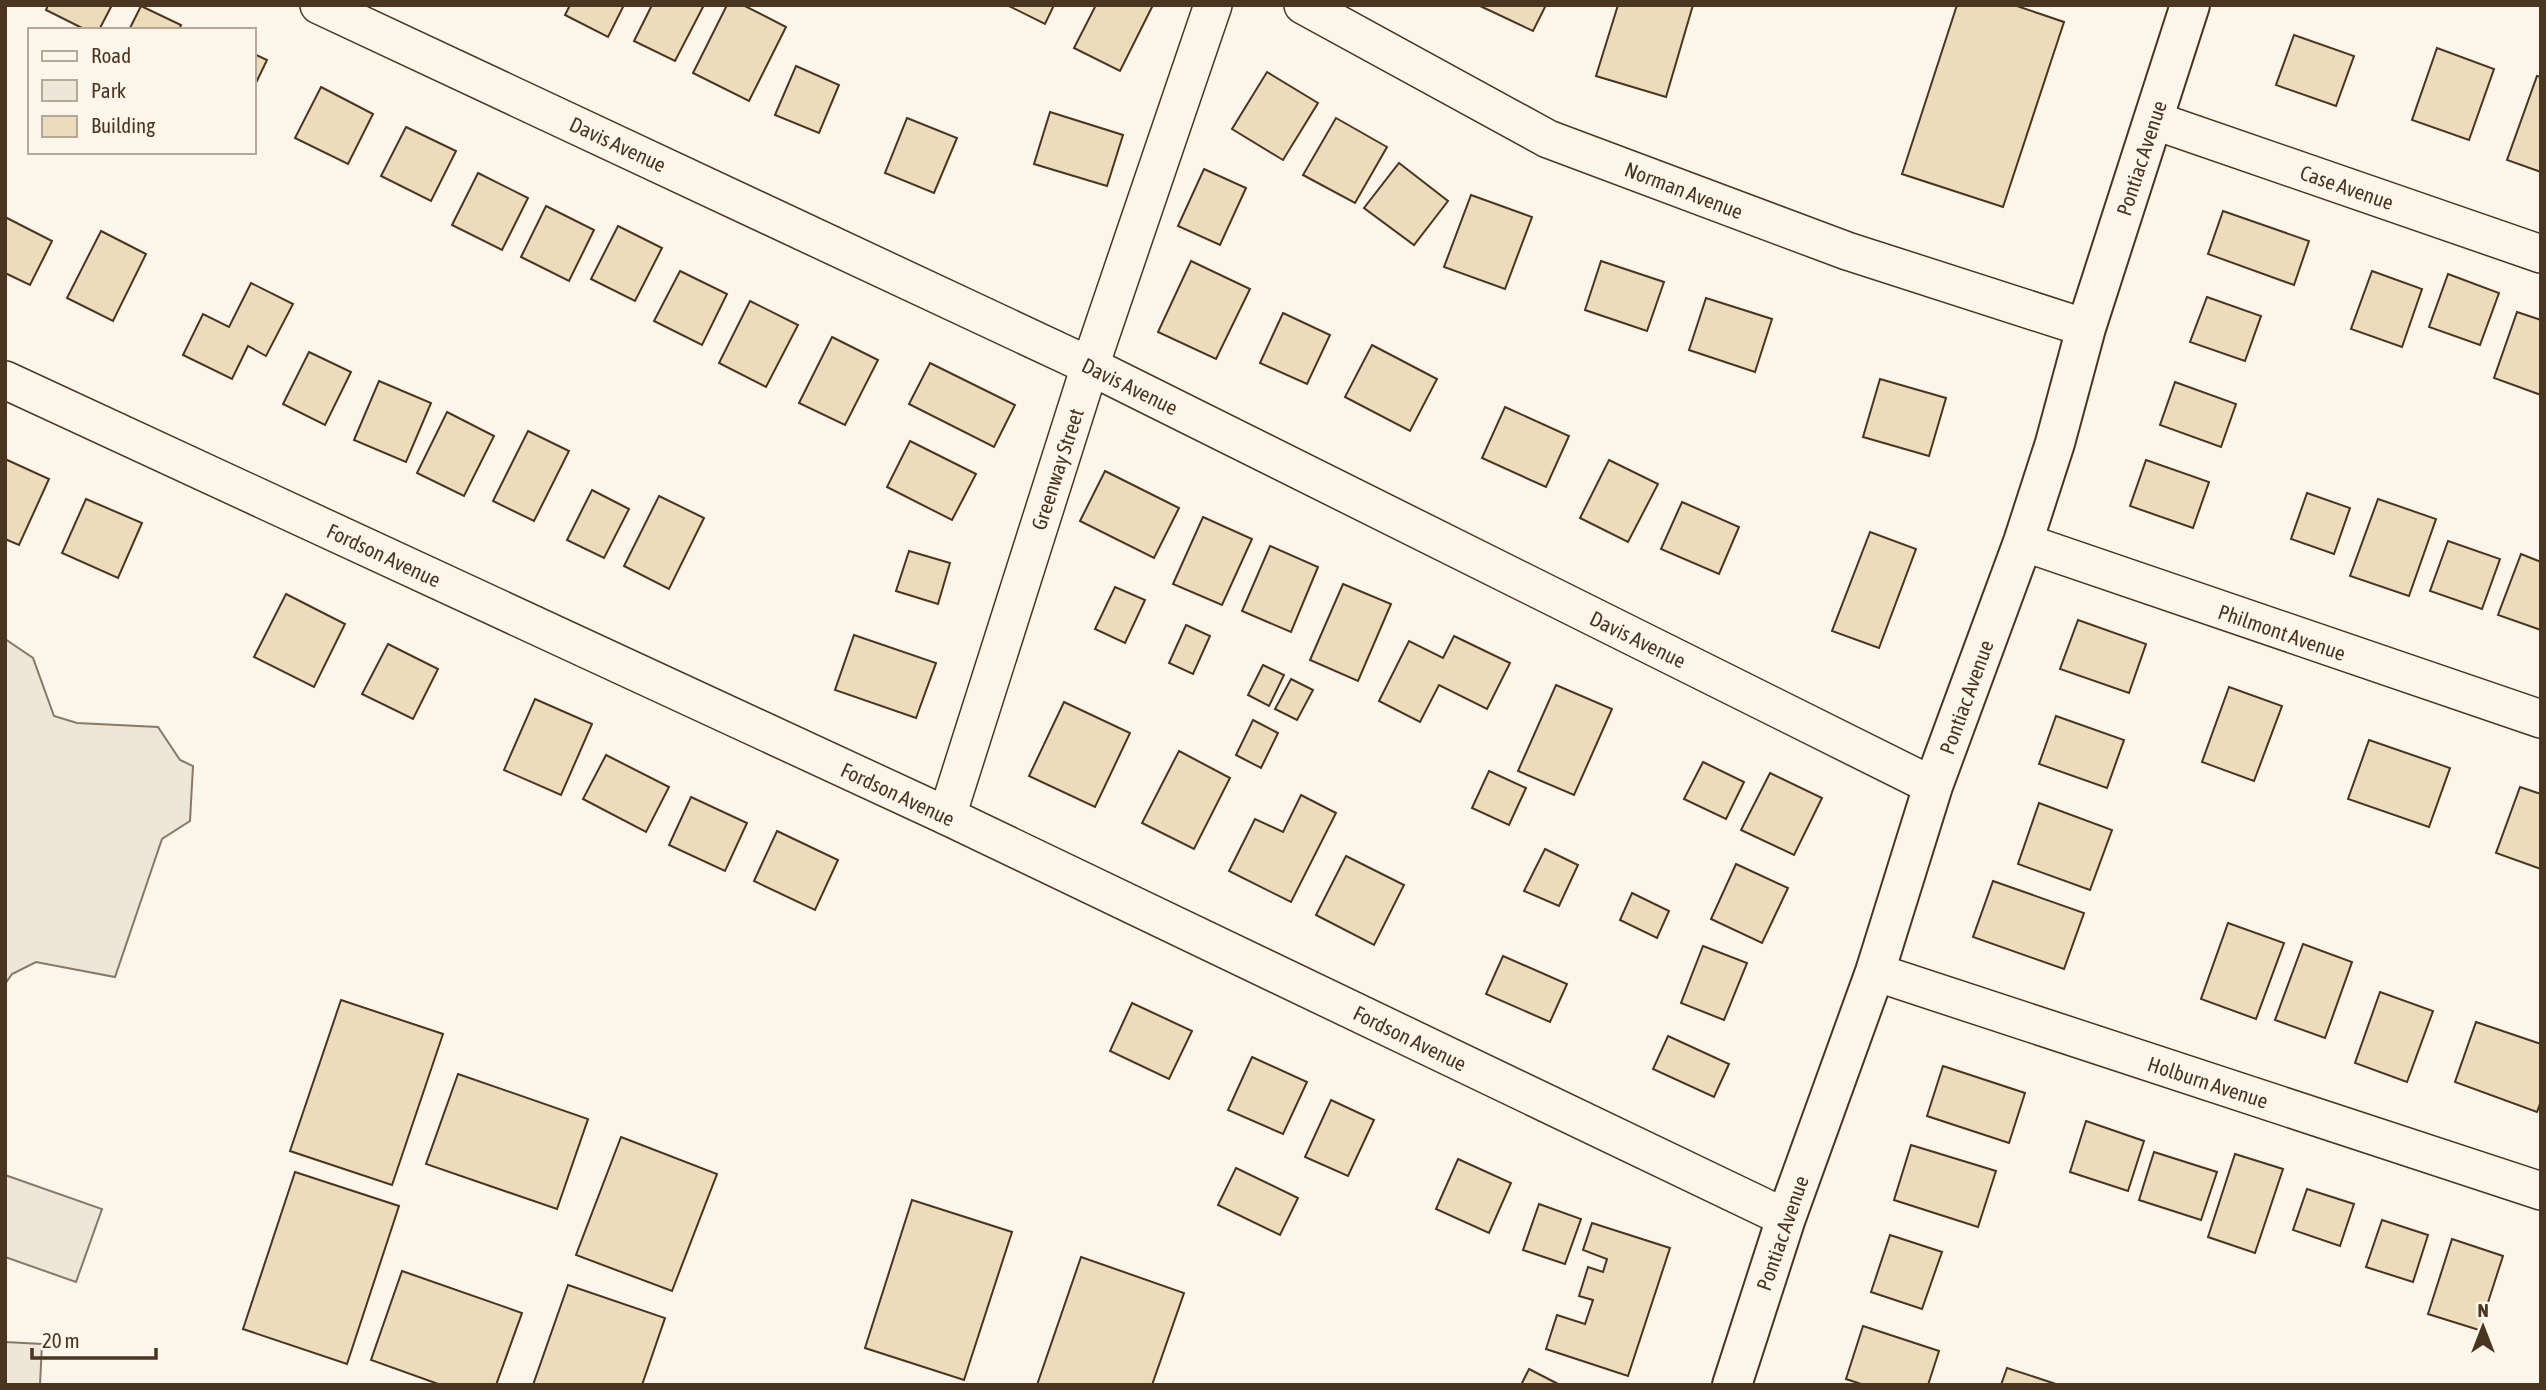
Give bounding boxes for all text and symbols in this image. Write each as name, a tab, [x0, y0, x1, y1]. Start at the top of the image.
legend	[28, 28, 256, 154]
text: Road	[91, 43, 131, 67]
text: Park	[91, 78, 126, 102]
street label: Pontiac Avenue	[2111, 97, 2171, 219]
street label: Davis Avenue	[566, 111, 670, 177]
text: Building	[91, 113, 155, 137]
street label: Norman Avenue	[1622, 156, 1746, 224]
street label: Case Avenue	[2297, 160, 2397, 214]
street label: Davis Avenue	[1078, 353, 1182, 419]
street label: Greenway Street	[1026, 405, 1088, 533]
street label: Fordson Avenue	[323, 518, 445, 592]
street label: Philmont Avenue	[2215, 599, 2349, 665]
street label: Davis Avenue	[1586, 606, 1690, 672]
street label: Pontiac Avenue	[1934, 637, 1998, 757]
street label: Fordson Avenue	[837, 757, 959, 831]
street label: Fordson Avenue	[1350, 1000, 1470, 1076]
street label: Holburn Avenue	[2145, 1051, 2271, 1113]
street label: Pontiac Avenue	[1751, 1173, 1813, 1293]
north arrow	[2448, 1292, 2518, 1362]
text: N	[2477, 1299, 2489, 1321]
scale bar	[32, 1316, 156, 1360]
text: 20 m	[42, 1328, 80, 1352]

